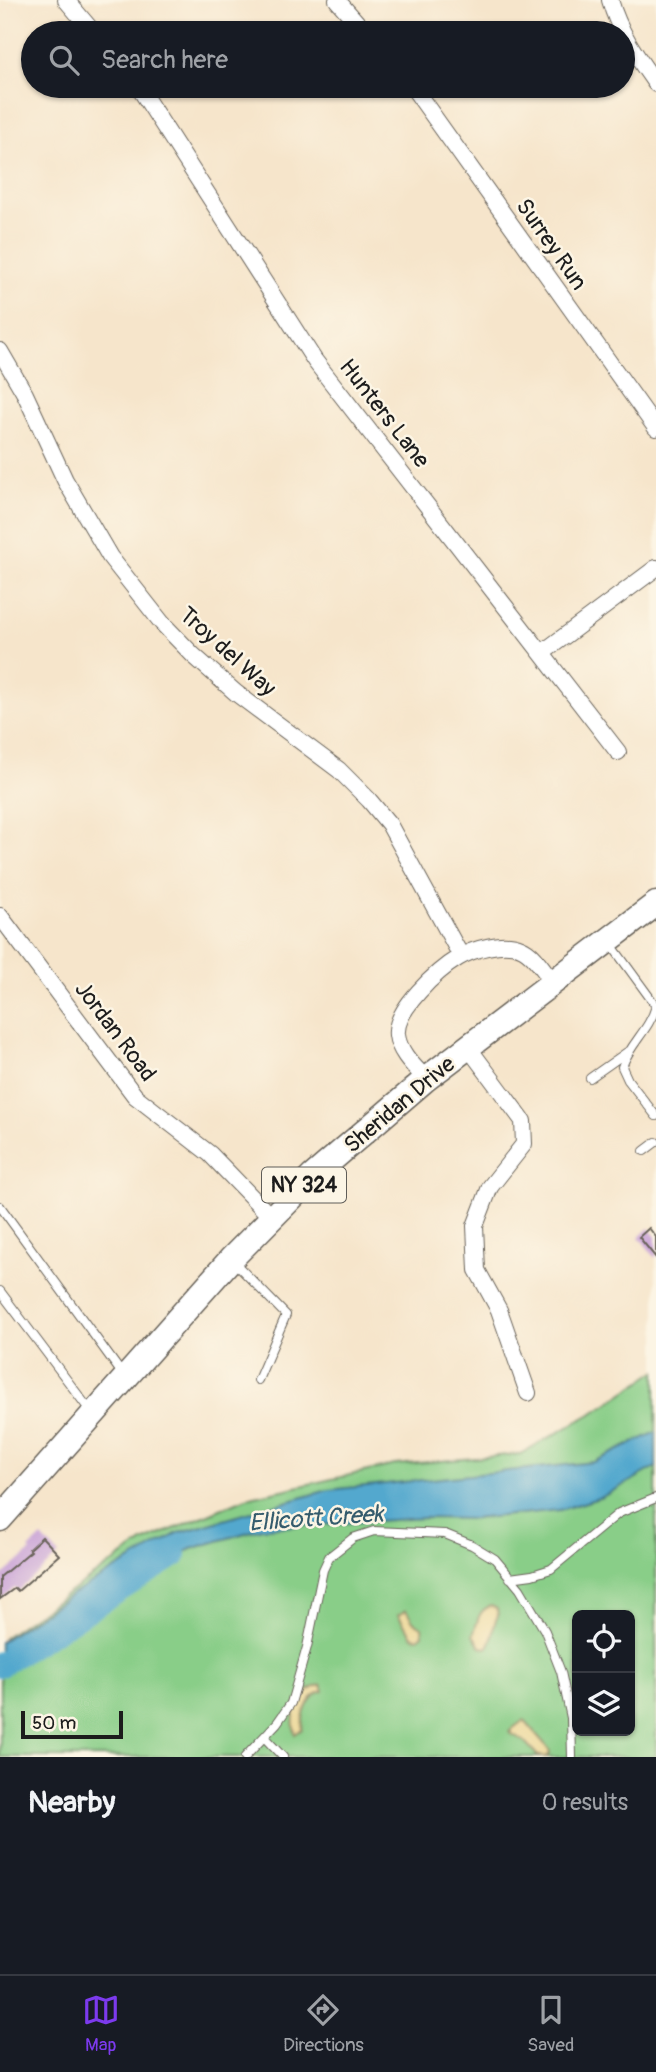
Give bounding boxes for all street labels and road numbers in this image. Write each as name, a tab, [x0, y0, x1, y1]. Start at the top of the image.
street label: Surrey Run	[510, 193, 594, 296]
street label: Hunters Lane	[333, 353, 437, 474]
street label: Troy del Way	[173, 600, 282, 703]
street label: Jordan Road	[68, 975, 163, 1087]
street label: Sheridan Drive	[338, 1049, 461, 1159]
road number: NY 324	[262, 1168, 346, 1202]

